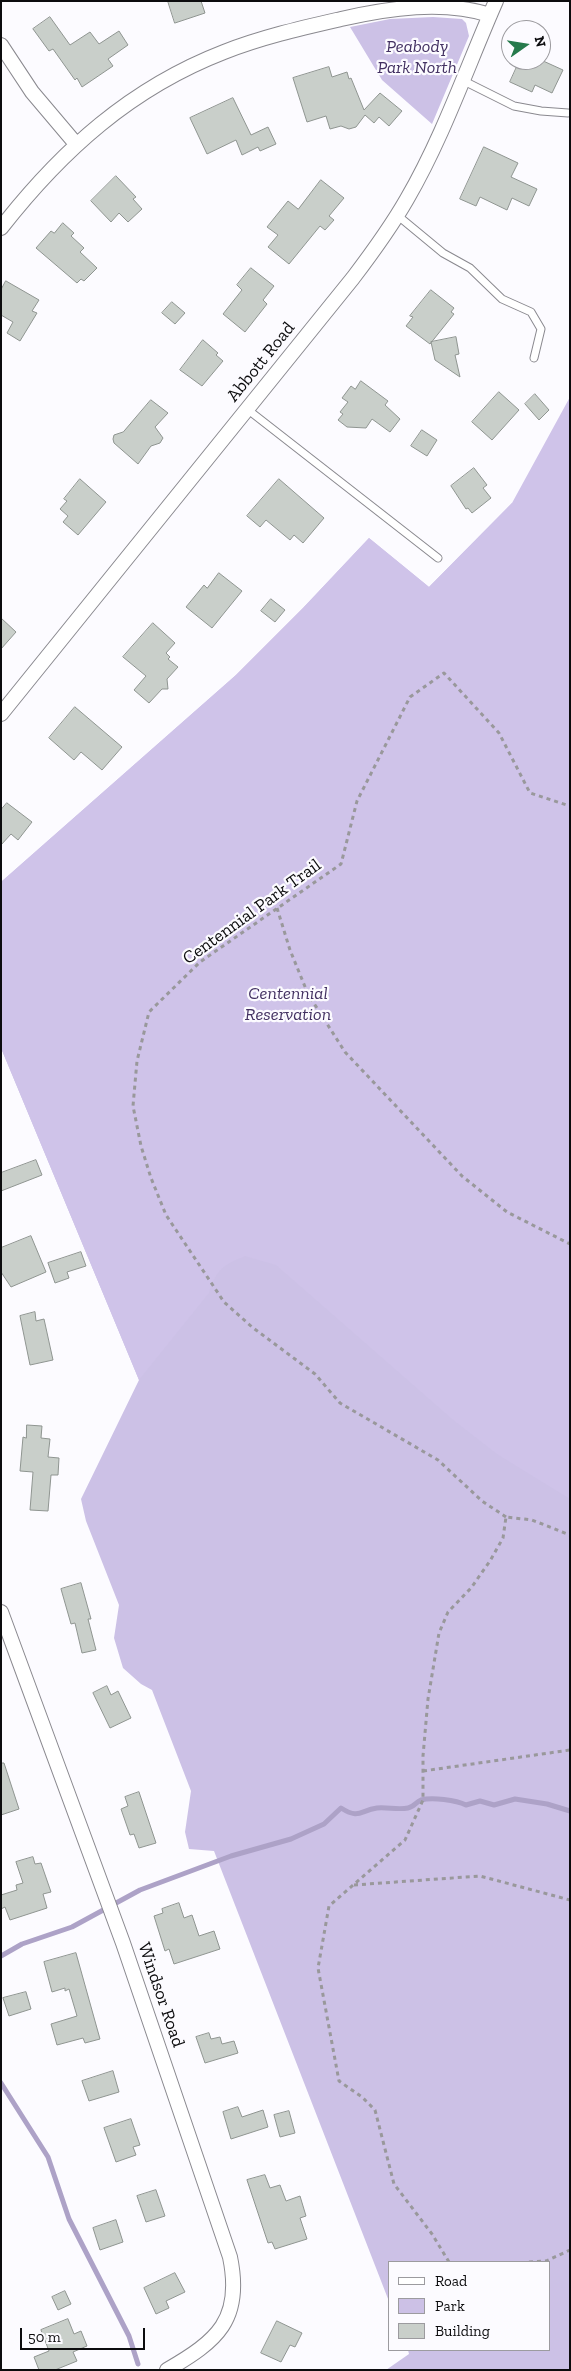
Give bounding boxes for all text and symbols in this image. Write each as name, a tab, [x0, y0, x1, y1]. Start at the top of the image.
north arrow	[501, 20, 551, 70]
text: N	[531, 35, 550, 49]
park label: Peabody Park North	[377, 36, 457, 78]
street label: Abbott Road	[222, 318, 300, 406]
street label: Centennial Park Trail	[179, 855, 325, 969]
park label: Centennial Reservation	[245, 983, 331, 1026]
street label: Windsor Road	[133, 1940, 189, 2050]
legend	[388, 2261, 551, 2351]
text: Road	[435, 2272, 467, 2290]
text: Park	[435, 2297, 465, 2315]
scale bar	[22, 2318, 148, 2350]
text: Building	[435, 2322, 490, 2340]
text: 50 m	[28, 2328, 61, 2346]

